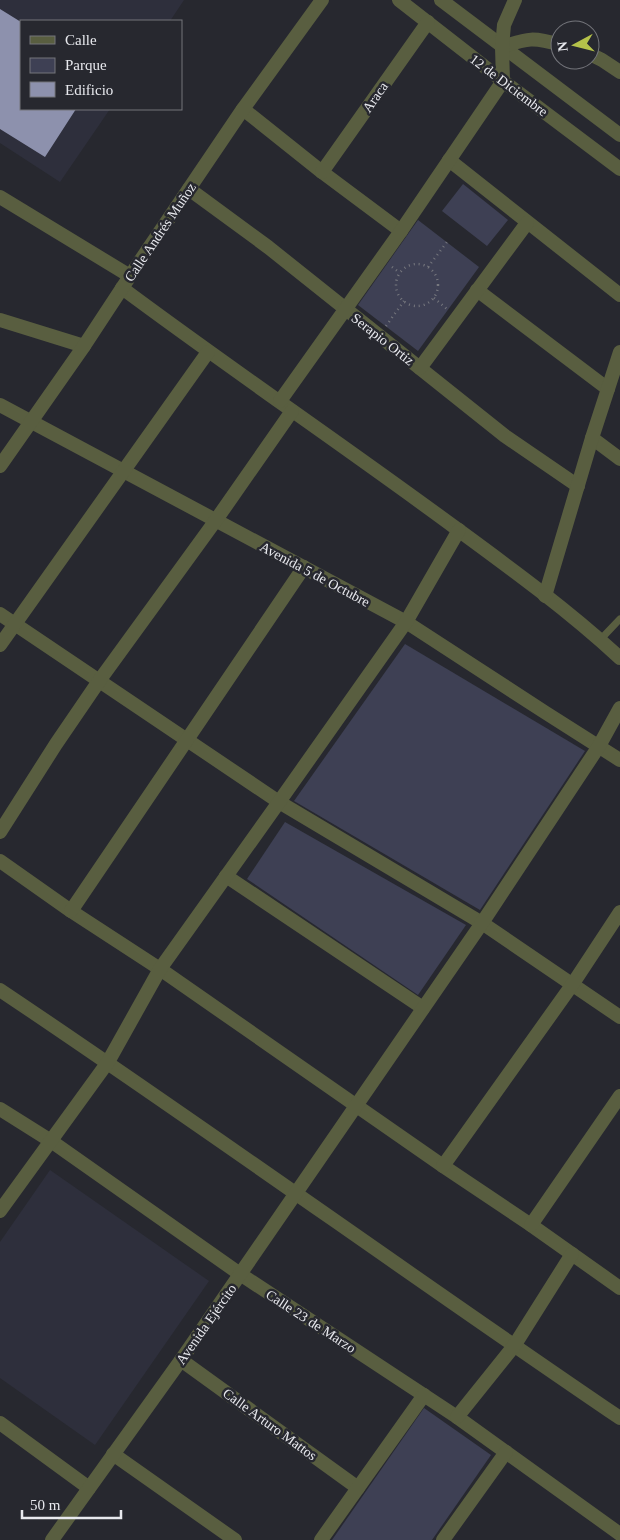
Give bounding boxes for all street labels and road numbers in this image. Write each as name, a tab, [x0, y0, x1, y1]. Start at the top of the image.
street label: 12 de Diciembre	[467, 51, 550, 119]
street label: Araca	[360, 79, 392, 115]
street label: Calle Andrés Muñoz	[122, 180, 199, 285]
street label: Serapio Ortiz	[349, 310, 417, 368]
street label: Avenida 5 de Octubre	[257, 539, 372, 610]
street label: Avenida Ejército	[173, 1281, 240, 1367]
street label: Calle 23 de Marzo	[263, 1287, 358, 1356]
street label: Calle Arturo Mattos	[220, 1385, 319, 1463]

